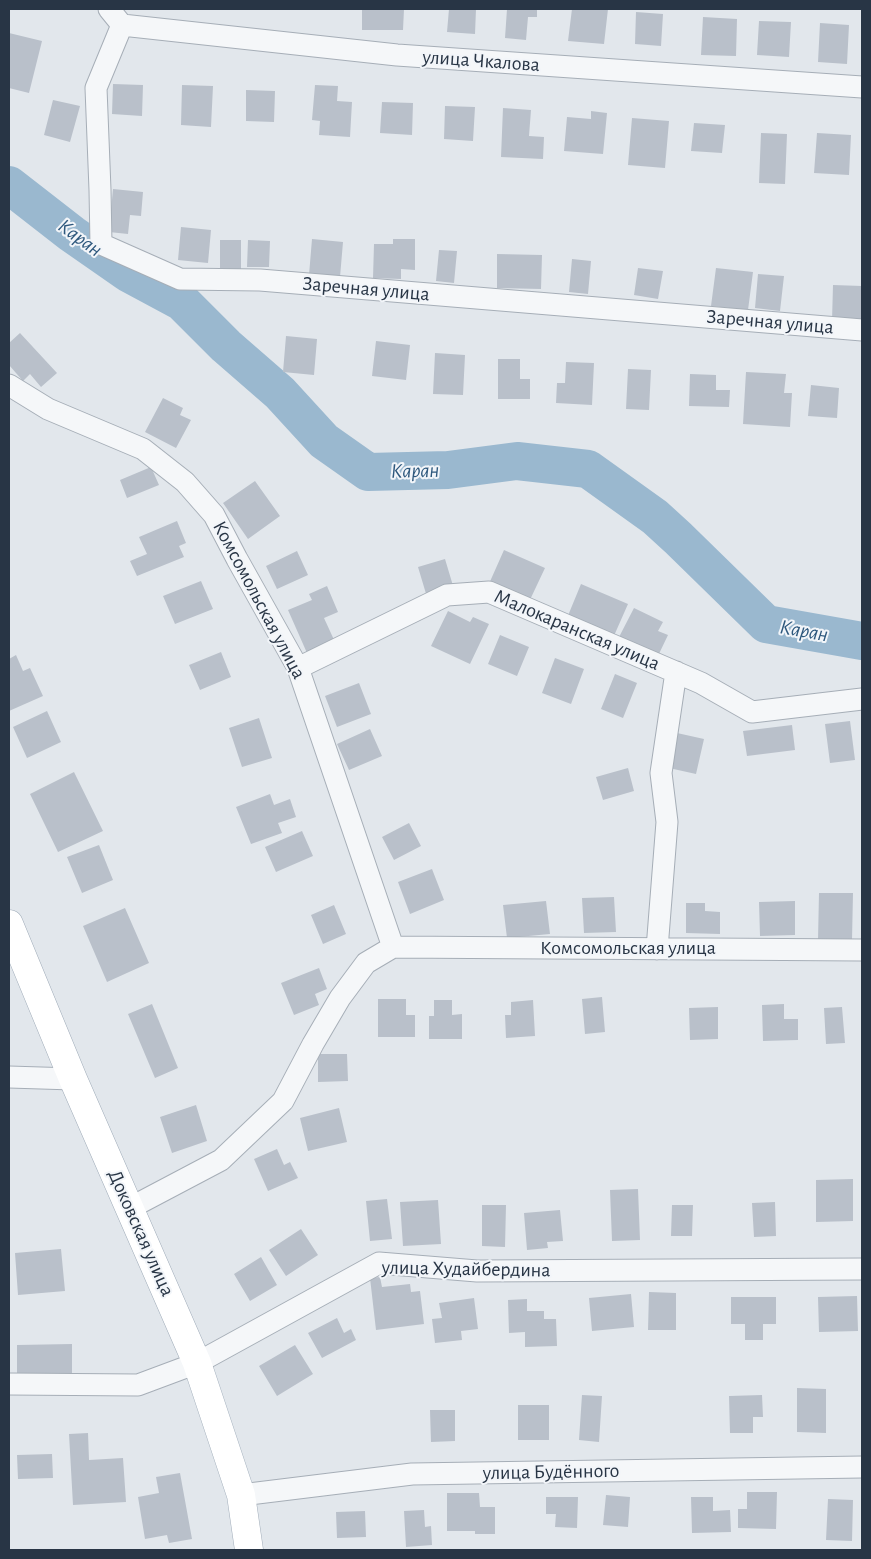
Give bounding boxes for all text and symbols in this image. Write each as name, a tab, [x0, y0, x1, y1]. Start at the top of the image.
street label: улица Чкалова	[421, 45, 541, 77]
water label: Каран	[53, 214, 107, 262]
street label: Заречная улица	[301, 271, 431, 307]
street label: Заречная улица	[705, 304, 835, 340]
water label: Каран	[391, 458, 439, 484]
street label: Комсомольская улица	[207, 517, 311, 683]
street label: Малокаранская улица	[491, 584, 663, 676]
water label: Каран	[778, 614, 830, 648]
street label: Комсомольская улица	[540, 936, 716, 960]
street label: Доковская улица	[102, 1166, 180, 1300]
street label: улица Худайбердина	[381, 1256, 551, 1282]
street label: улица Будённого	[483, 1459, 619, 1485]

